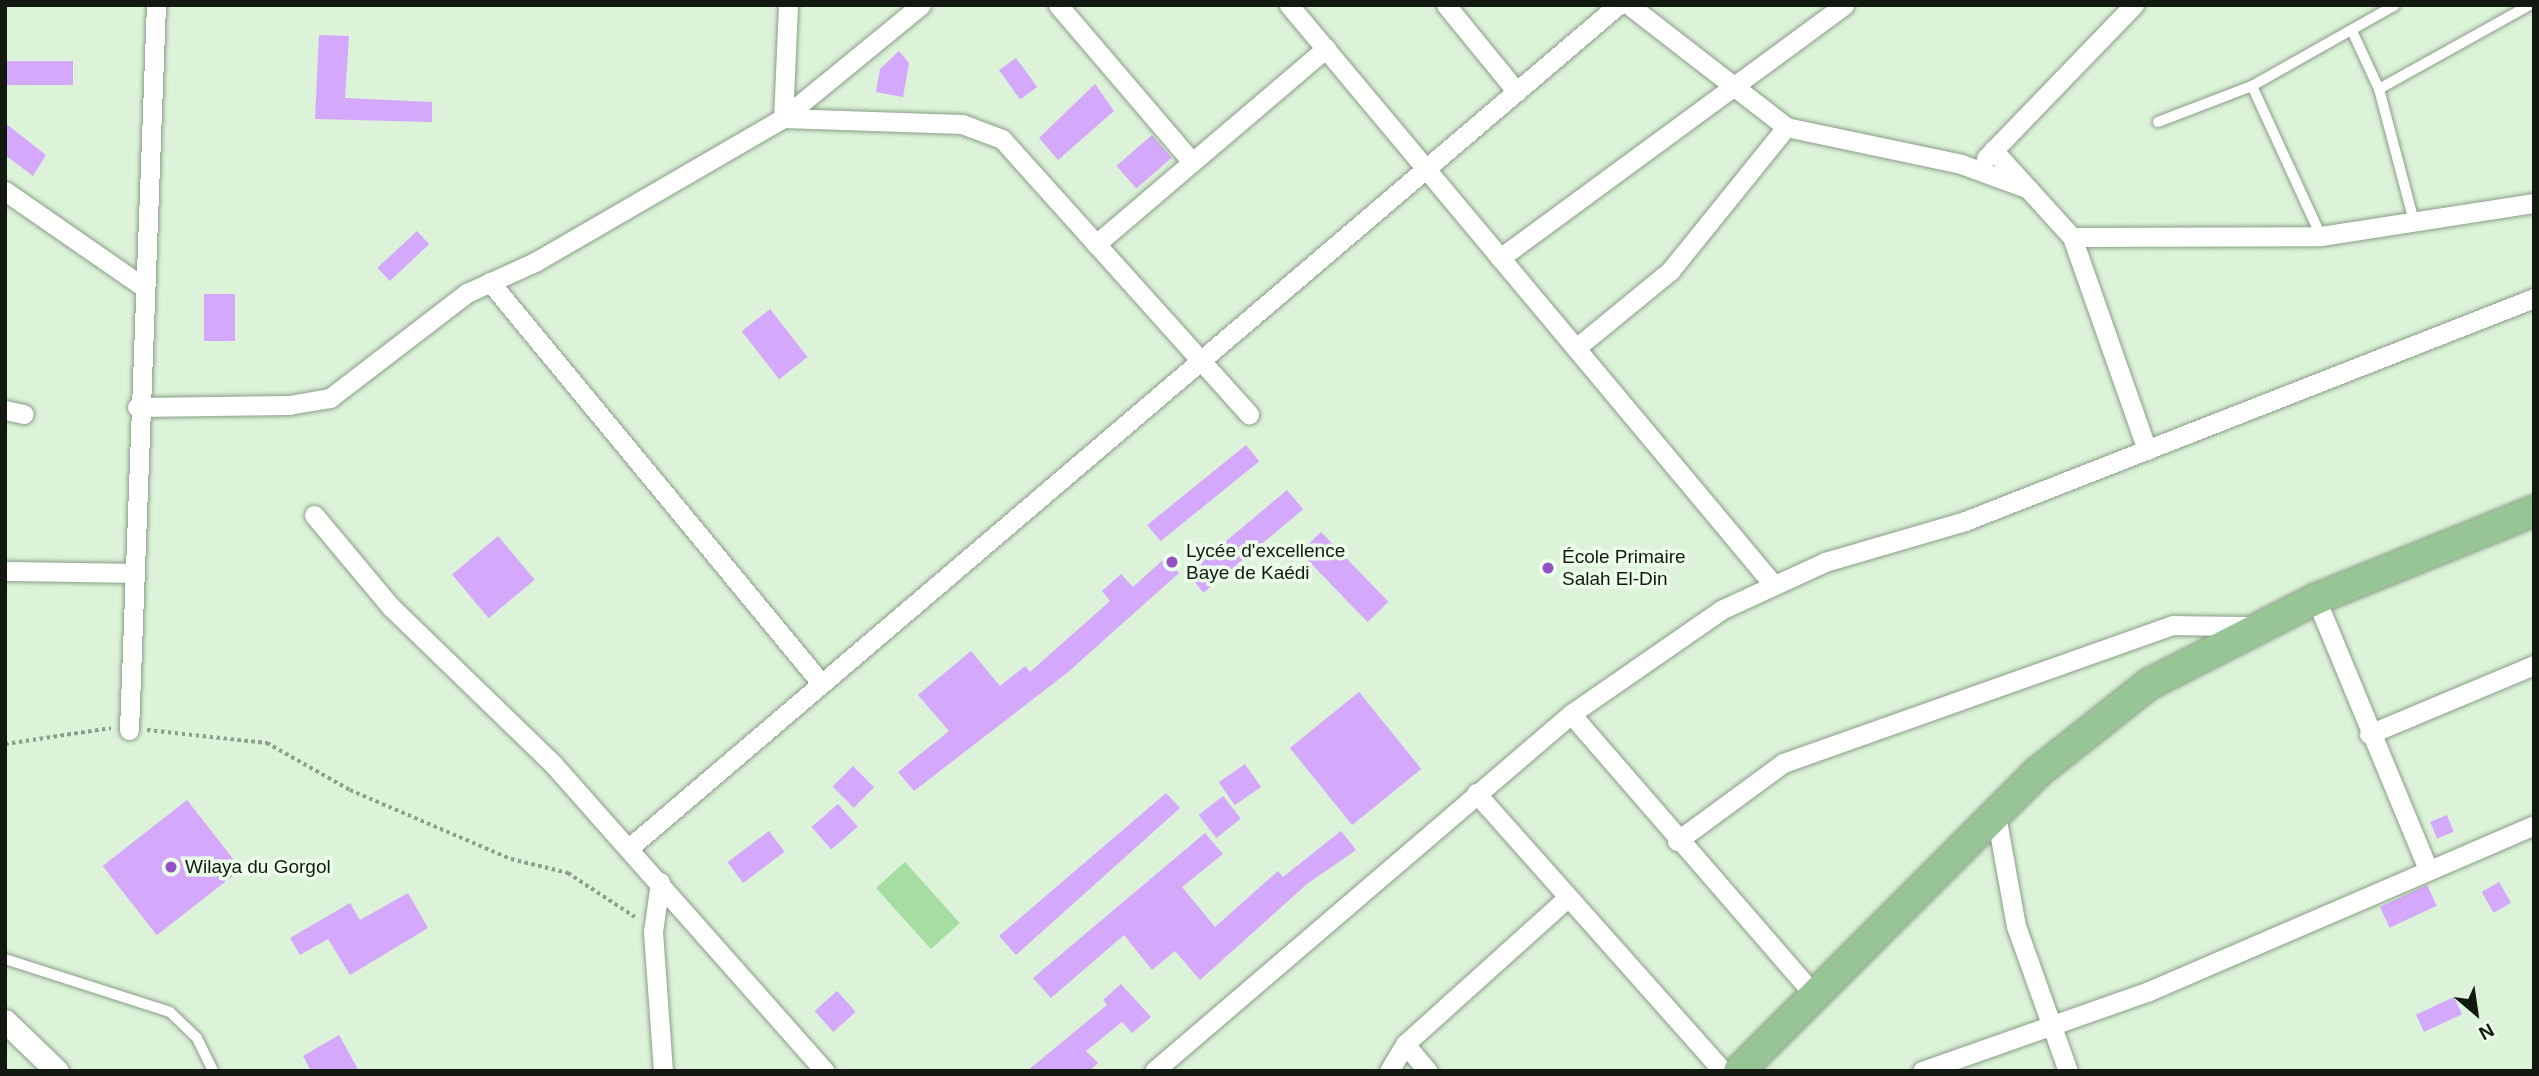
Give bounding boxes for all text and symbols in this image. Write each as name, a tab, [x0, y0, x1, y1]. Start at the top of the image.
place label: Lycée d'excellence Baye de Kaédi	[1186, 540, 1345, 584]
place label: École Primaire Salah El-Din	[1562, 546, 1686, 590]
marker: Lycée d'excellence Baye de Kaédi	[1164, 554, 1180, 570]
marker: École Primaire Salah El-Din	[1540, 560, 1556, 576]
place label: Wilaya du Gorgol	[185, 856, 331, 878]
marker: Wilaya du Gorgol	[163, 859, 179, 875]
north arrow	[2441, 978, 2511, 1048]
text: N	[2475, 1019, 2498, 1044]

